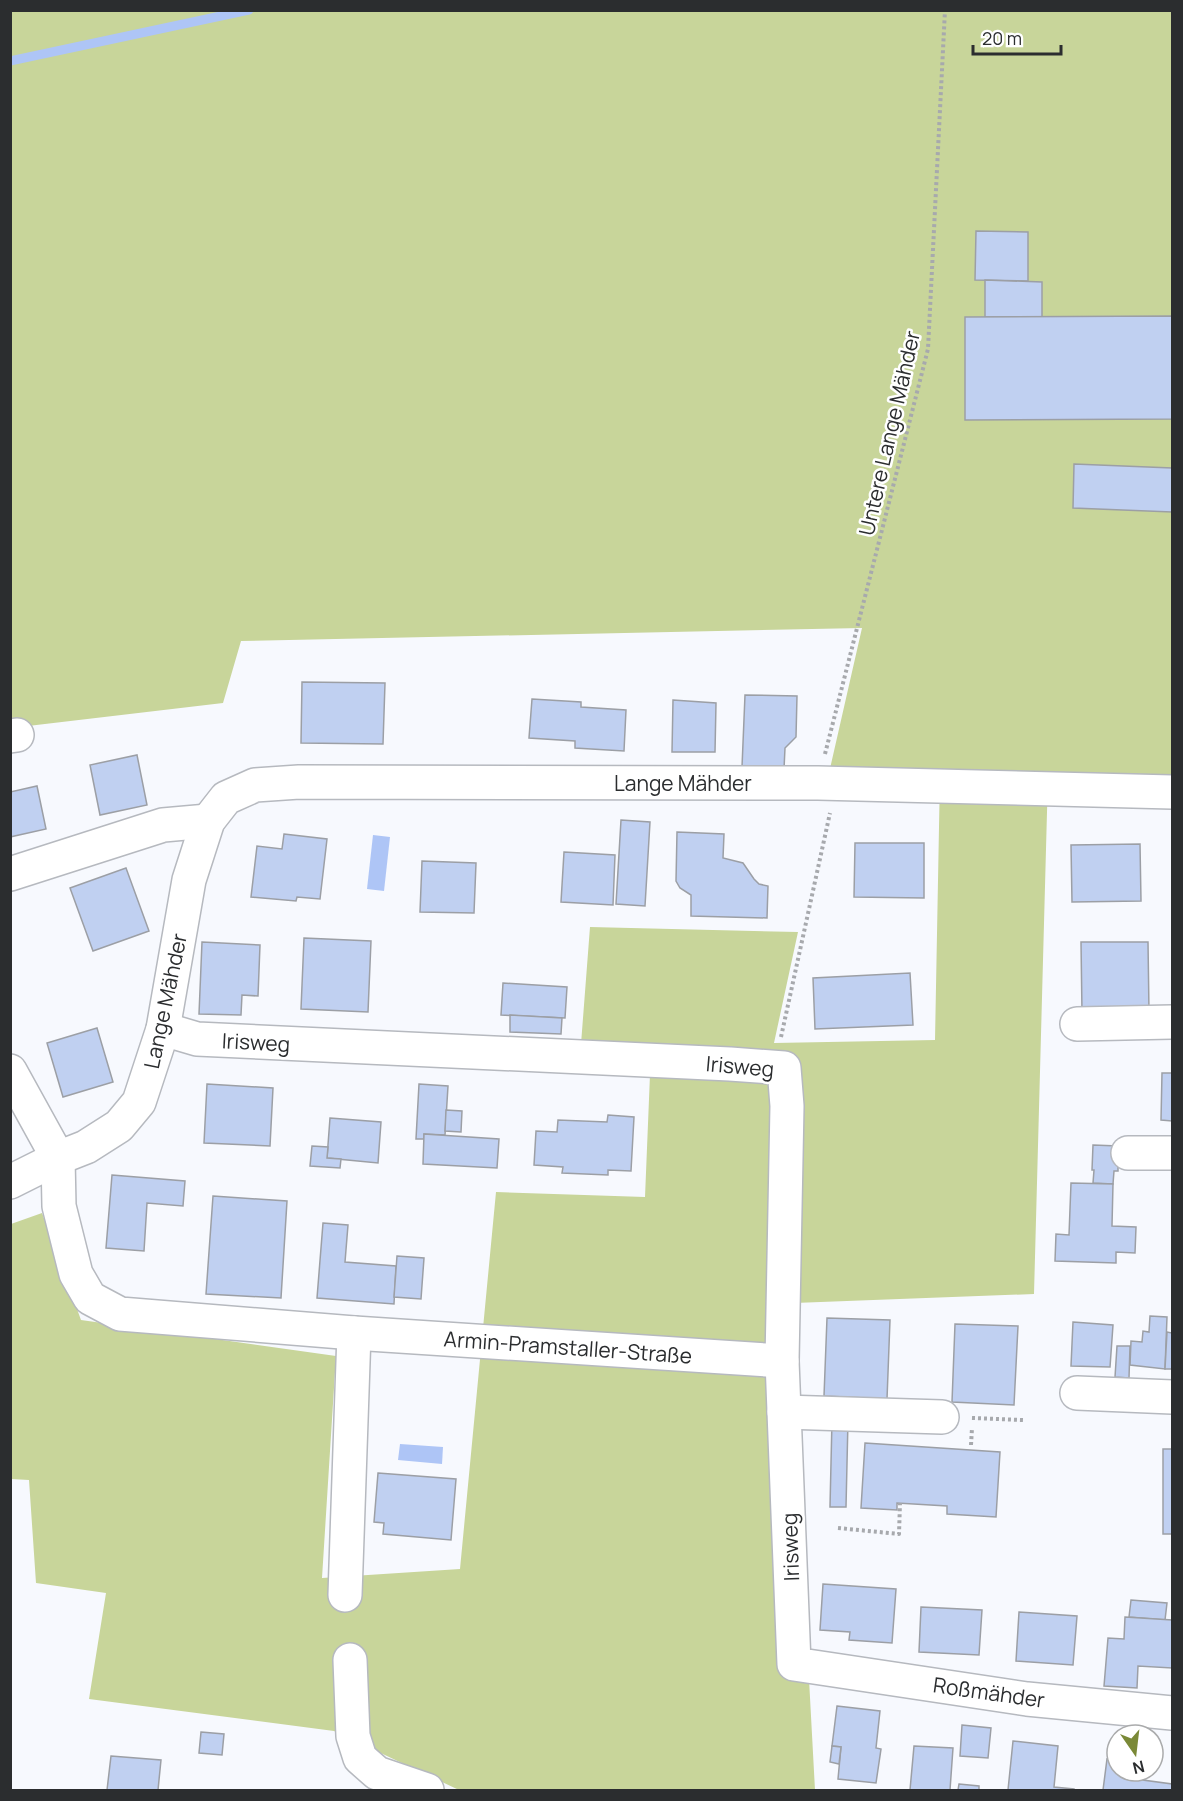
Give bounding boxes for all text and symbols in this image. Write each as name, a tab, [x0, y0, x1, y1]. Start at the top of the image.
scale bar	[973, 18, 1062, 56]
text: 20 m	[982, 26, 1022, 50]
street label: Untere Lange Mähder	[852, 328, 926, 538]
street label: Lange Mähder	[614, 769, 752, 797]
street label: Lange Mähder	[137, 930, 193, 1071]
street label: Irisweg	[221, 1026, 291, 1058]
street label: Irisweg	[705, 1049, 775, 1083]
street label: Armin-Pramstaller-Straße	[443, 1324, 693, 1370]
street label: Irisweg	[775, 1512, 805, 1582]
street label: Roßmähder	[931, 1670, 1047, 1714]
north arrow	[1105, 1723, 1165, 1783]
text: N	[1130, 1755, 1147, 1780]

